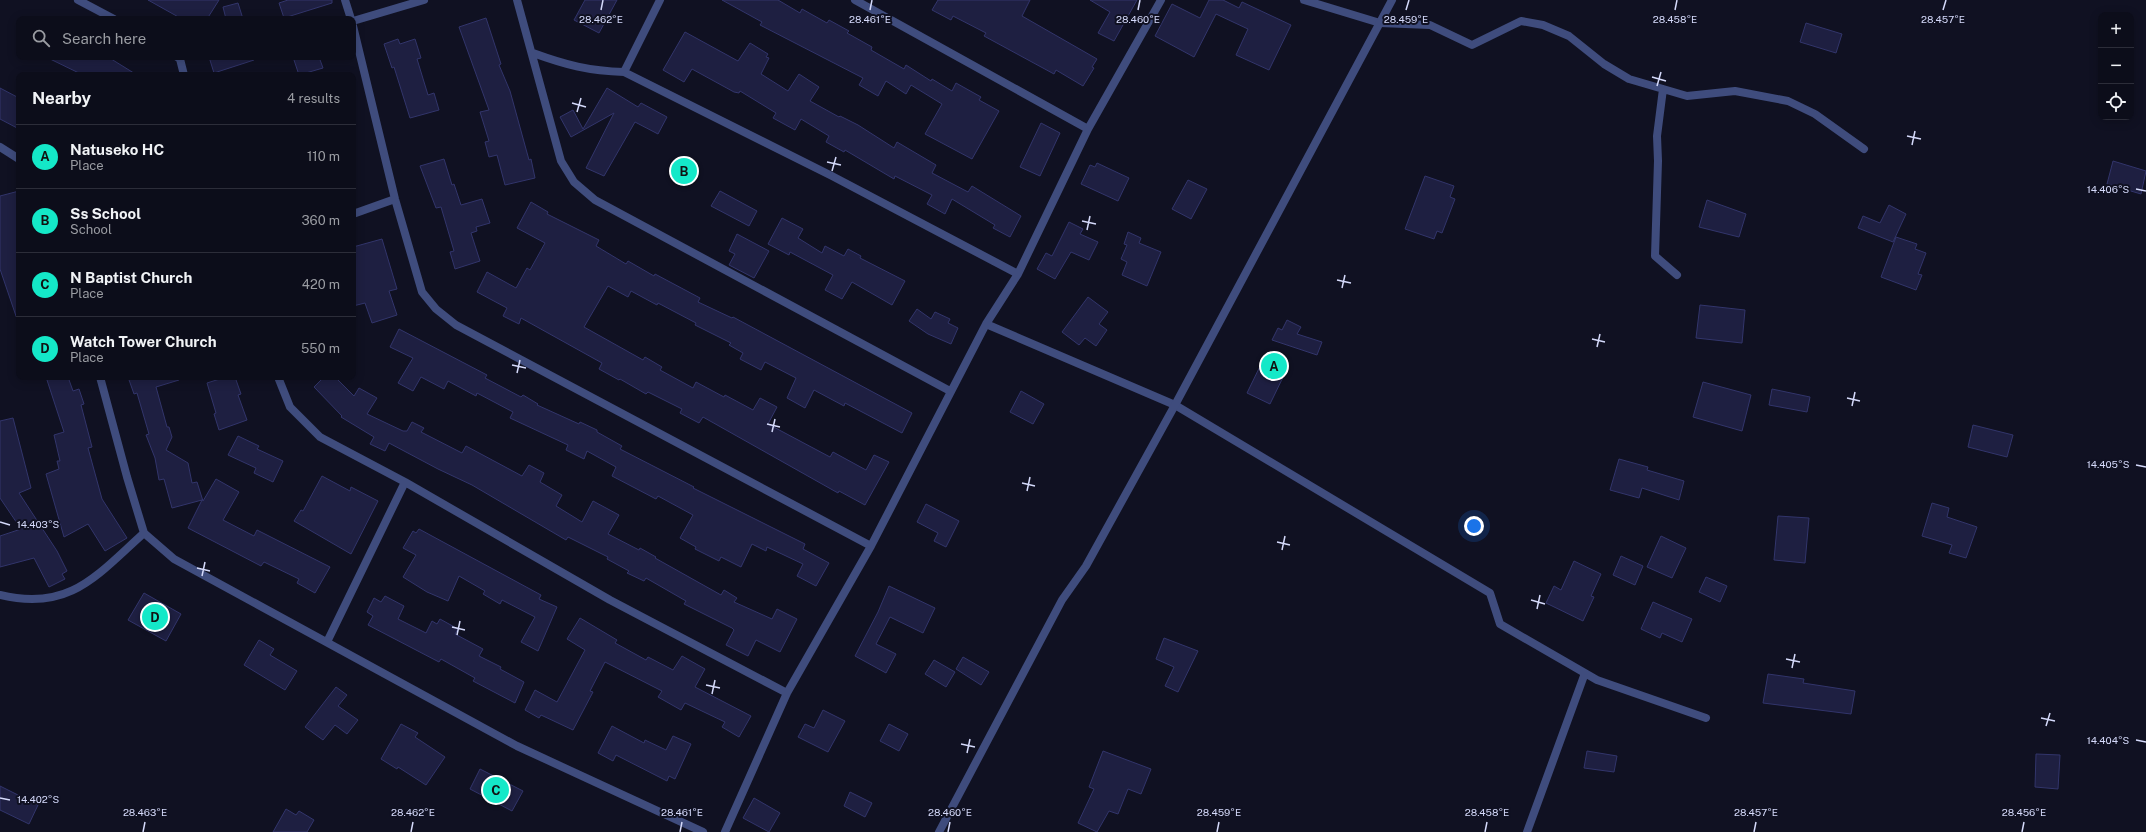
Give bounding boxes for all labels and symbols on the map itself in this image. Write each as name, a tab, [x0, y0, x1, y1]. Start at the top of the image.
text: 28.462°E	[579, 13, 623, 25]
text: 28.461°E	[849, 13, 891, 25]
text: 28.460°E	[1116, 13, 1160, 25]
text: 28.459°E	[1384, 13, 1428, 25]
text: 28.458°E	[1653, 13, 1697, 25]
text: 28.457°E	[1921, 13, 1965, 25]
pin: B	[671, 156, 697, 186]
text: 14.406°S	[2087, 183, 2130, 195]
pin: A	[1261, 351, 1287, 381]
text: 14.405°S	[2087, 458, 2130, 470]
your location	[1464, 516, 1484, 536]
text: 14.403°S	[17, 518, 60, 530]
pin: D	[142, 602, 168, 632]
text: 14.404°S	[2087, 734, 2130, 746]
pin: C	[483, 775, 509, 805]
text: 14.402°S	[17, 793, 59, 805]
text: 28.463°E	[123, 806, 167, 818]
text: 28.462°E	[391, 806, 435, 818]
text: 28.461°E	[661, 806, 703, 818]
text: 28.460°E	[928, 806, 972, 818]
text: 28.459°E	[1197, 806, 1241, 818]
text: 28.458°E	[1465, 806, 1509, 818]
text: 28.457°E	[1734, 806, 1778, 818]
text: 28.456°E	[2002, 806, 2046, 818]

